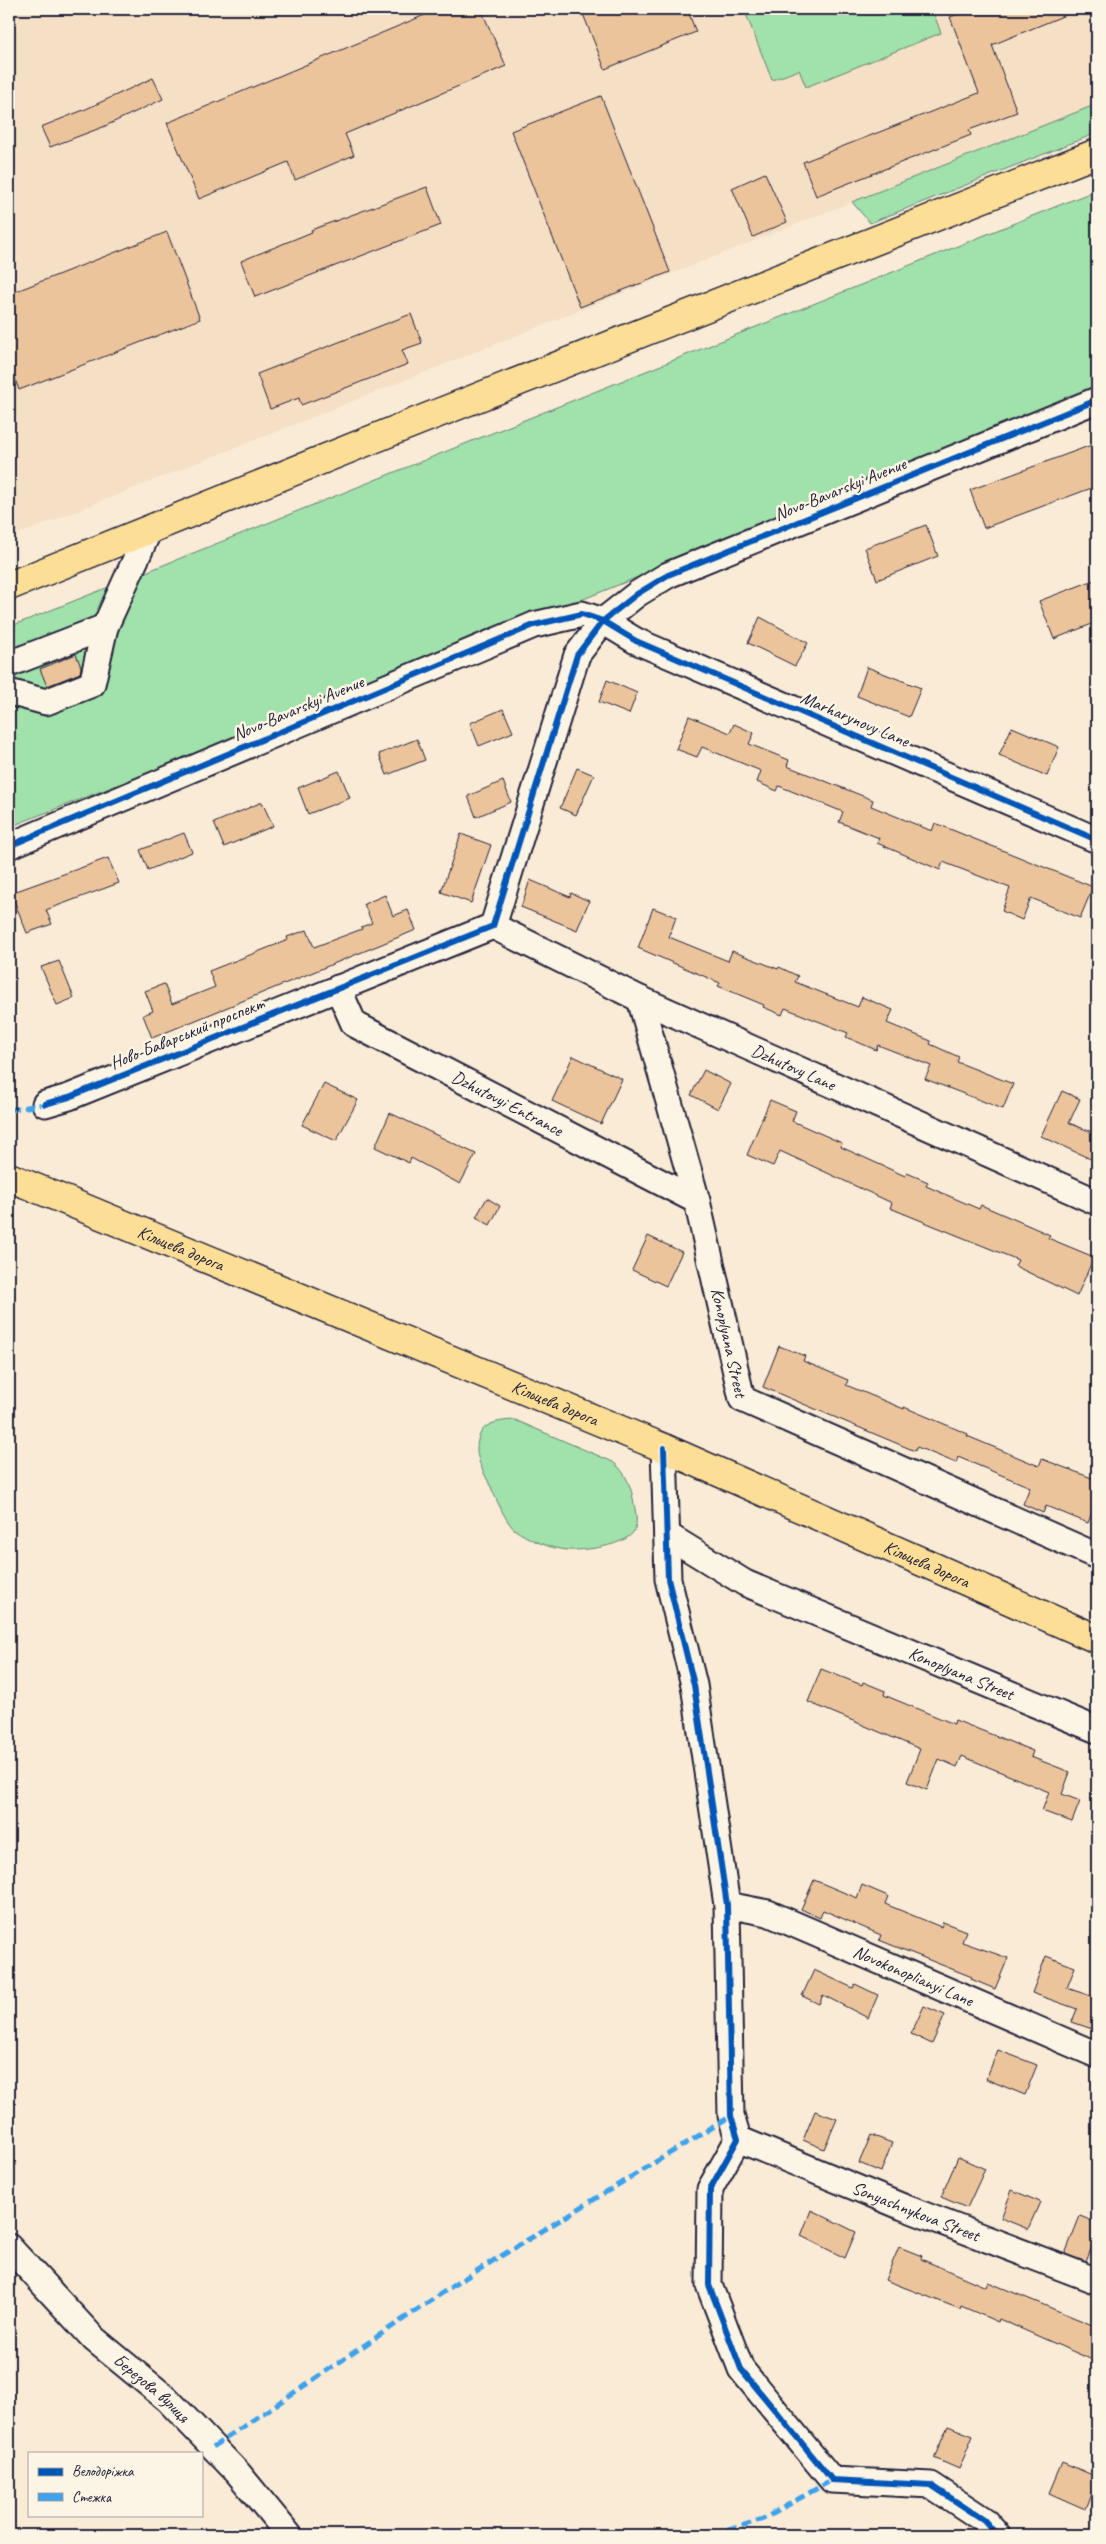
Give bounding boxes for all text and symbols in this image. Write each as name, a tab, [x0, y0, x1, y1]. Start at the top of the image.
street label: Novo-Bavarskyi Avenue	[771, 452, 910, 525]
street label: Novo-Bavarskyi Avenue	[229, 670, 368, 745]
street label: Marharynovy Lane	[797, 686, 914, 752]
street label: Ново-Баварський проспект	[107, 992, 268, 1074]
street label: Dzhutovy Lane	[748, 1039, 840, 1096]
street label: Dzhutovyi Entrance	[448, 1065, 568, 1141]
street label: Кільцева дорога	[134, 1220, 229, 1276]
street label: Konoplyana Street	[706, 1286, 753, 1401]
street label: Кільцева дорога	[509, 1375, 603, 1431]
street label: Кільцева дорога	[880, 1535, 975, 1593]
street label: Konoplyana Street	[906, 1642, 1019, 1706]
street label: Novokonoplianyi Lane	[850, 1940, 978, 2012]
street label: Sonyashnykova Street	[849, 2176, 985, 2247]
street label: Березова вулиця	[109, 2349, 196, 2428]
legend	[28, 2452, 202, 2516]
text: Велодоріжка	[72, 2462, 135, 2481]
text: Стежка	[72, 2488, 112, 2507]

